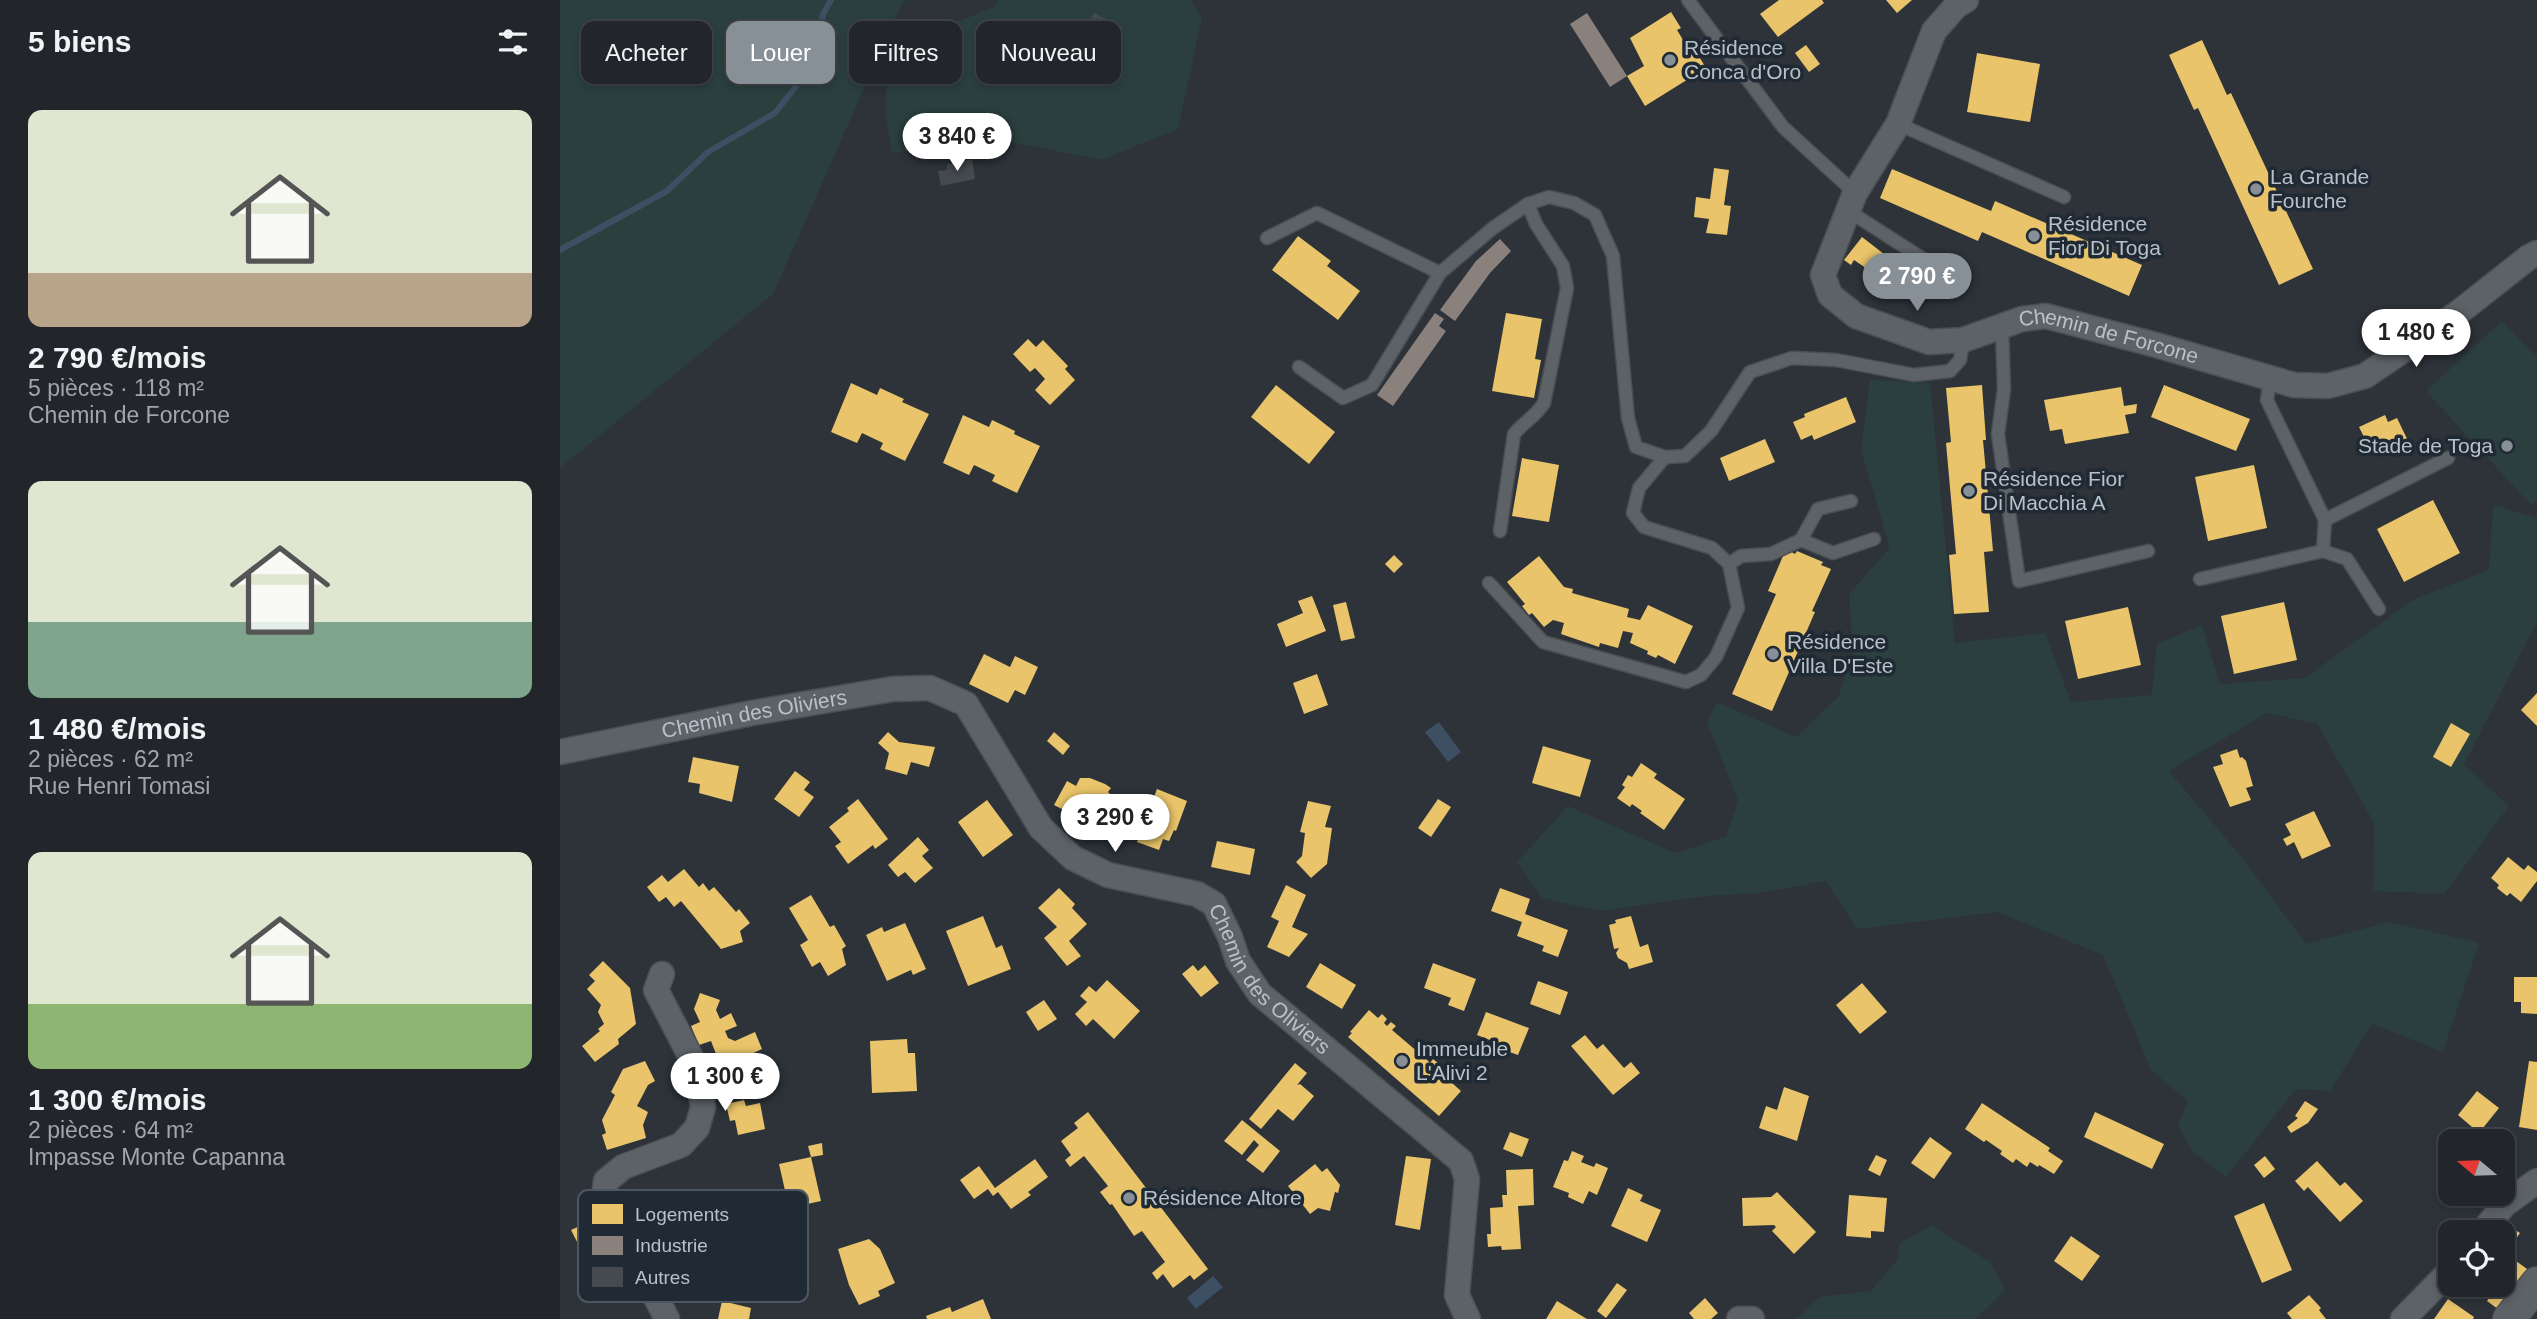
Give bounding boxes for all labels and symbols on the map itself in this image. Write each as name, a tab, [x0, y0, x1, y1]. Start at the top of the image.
place label: Résidence Conca d'Oro	[1684, 36, 1801, 83]
marker: Résidence Conca d'Oro	[1662, 52, 1678, 68]
pin: 3 840 €	[892, 114, 1022, 173]
place label: La Grande Fourche	[2270, 165, 2369, 212]
marker: La Grande Fourche	[2248, 181, 2264, 197]
place label: Résidence Fior Di Toga	[2048, 212, 2161, 259]
marker: Résidence Fior Di Toga	[2026, 228, 2042, 244]
pin: 2 790 €	[1852, 254, 1982, 313]
street label: Chemin de Forcone	[2017, 304, 2201, 368]
pin: 1 480 €	[2351, 310, 2481, 369]
place label: Stade de Toga	[2358, 434, 2493, 457]
marker: Stade de Toga	[2499, 438, 2515, 454]
place label: Résidence Fior Di Macchia A	[1983, 467, 2124, 514]
marker: Résidence Fior Di Macchia A	[1961, 483, 1977, 499]
place label: Résidence Villa D'Este	[1787, 630, 1893, 677]
marker: Résidence Villa D'Este	[1765, 646, 1781, 662]
street label: Chemin des Oliviers	[660, 685, 849, 742]
pin: 3 290 €	[1050, 794, 1180, 854]
street label: Chemin des Oliviers	[1205, 900, 1335, 1058]
place label: Immeuble L'Alivi 2	[1416, 1037, 1508, 1084]
marker: Immeuble L'Alivi 2	[1394, 1053, 1410, 1069]
pin: 1 300 €	[660, 1054, 790, 1113]
north arrow	[2438, 1129, 2515, 1206]
place label: Résidence Altore	[1143, 1186, 1302, 1209]
legend	[578, 1190, 808, 1302]
marker: Résidence Altore	[1121, 1190, 1137, 1206]
text: Logements	[635, 1204, 729, 1225]
text: Industrie	[635, 1235, 708, 1256]
text: Autres	[635, 1267, 690, 1288]

